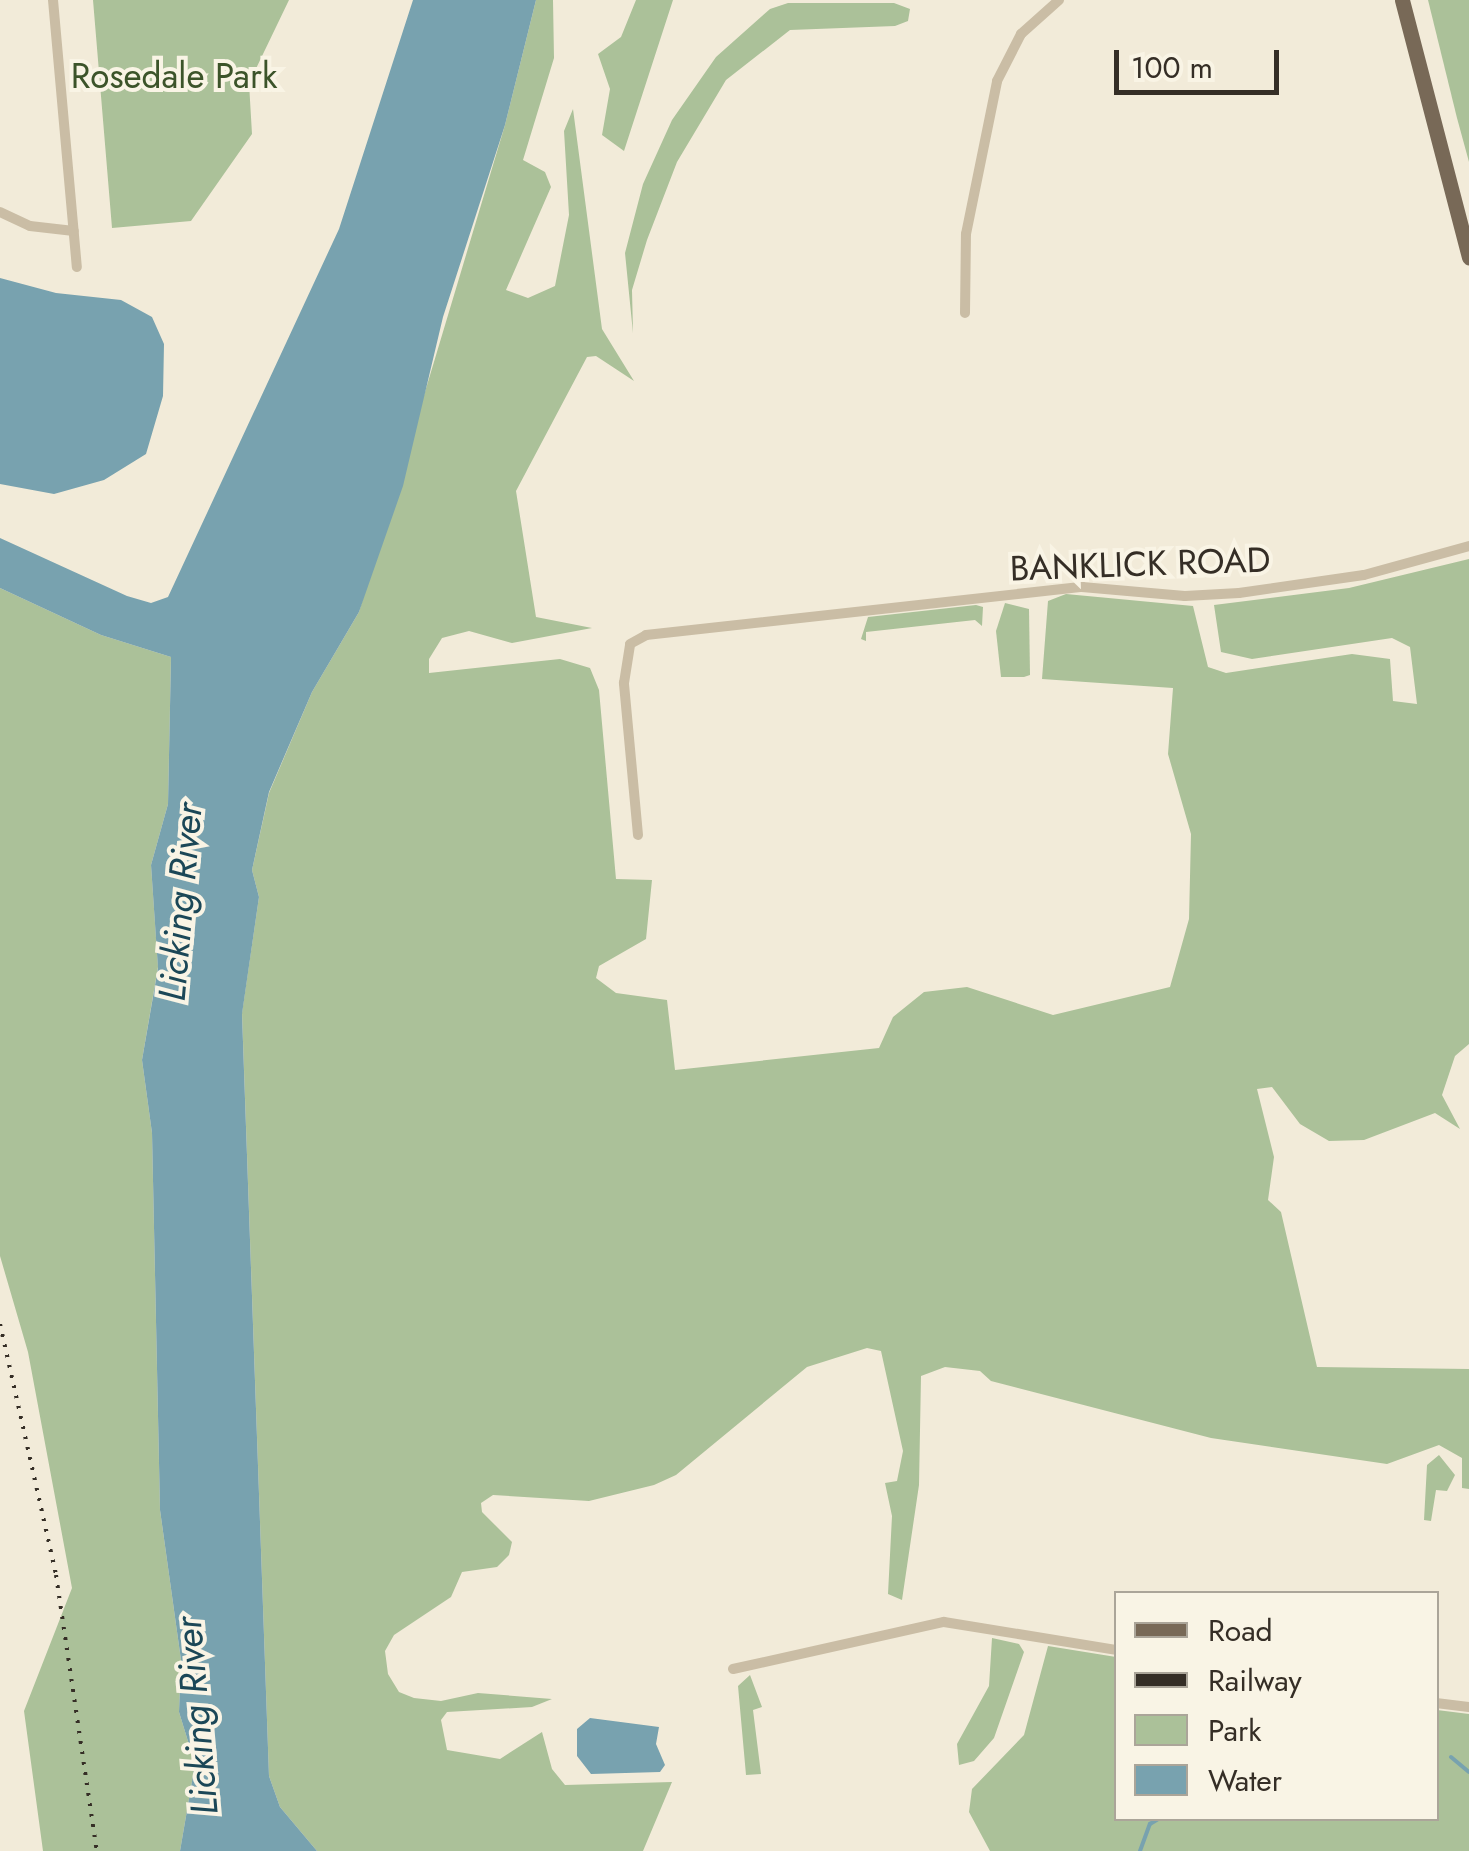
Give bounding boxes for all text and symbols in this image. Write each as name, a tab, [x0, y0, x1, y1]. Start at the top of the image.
scale bar	[1119, 30, 1284, 92]
text: 100 m	[1131, 46, 1213, 89]
park label: Rosedale Park	[71, 55, 277, 97]
street label: BANKLICK ROAD	[1009, 538, 1271, 590]
water label: Licking River	[149, 801, 211, 1003]
legend	[1114, 1591, 1439, 1821]
text: Road	[1208, 1609, 1273, 1652]
water label: Licking River	[165, 1615, 227, 1817]
text: Railway	[1208, 1659, 1302, 1702]
text: Park	[1208, 1709, 1261, 1752]
text: Water	[1208, 1759, 1282, 1802]

